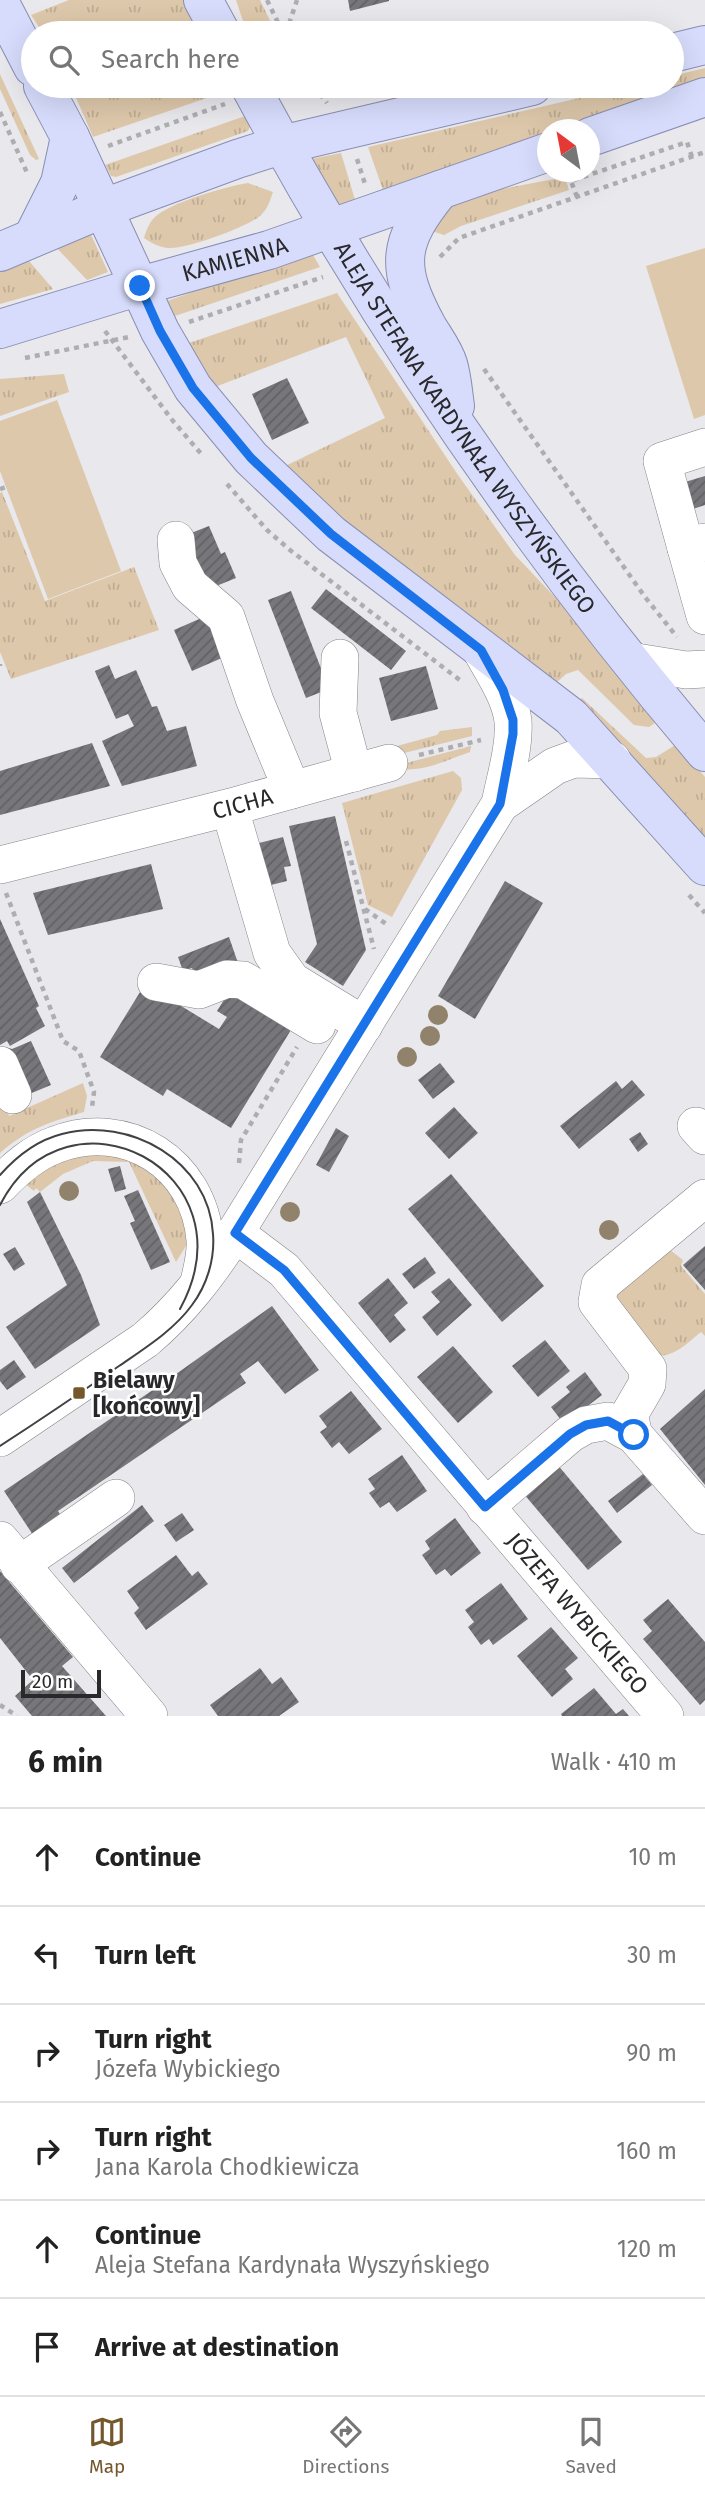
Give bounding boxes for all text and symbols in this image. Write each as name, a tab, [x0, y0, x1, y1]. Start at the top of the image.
search box	[21, 21, 684, 98]
icon: search	[45, 41, 83, 79]
text: Search here	[101, 44, 240, 75]
north arrow	[537, 119, 600, 182]
street label: KAMIENNA	[179, 230, 292, 288]
street label: ALEJA STEFANA KARDYNAŁA WYSZYŃSKIEGO	[328, 237, 602, 619]
route end	[124, 270, 155, 301]
street label: CICHA	[209, 782, 277, 825]
place label: Bielawy [końcowy]	[93, 1366, 200, 1420]
marker: Bielawy [końcowy]	[71, 1385, 87, 1401]
route start	[618, 1419, 649, 1450]
street label: JÓZEFA WYBICKIEGO	[500, 1527, 654, 1700]
scale bar	[21, 1667, 102, 1699]
text: 20 m	[32, 1670, 73, 1693]
text: 6 min	[28, 1744, 103, 1780]
text: Walk · 410 m	[551, 1748, 677, 1776]
icon: ahead	[28, 1838, 66, 1876]
text: Continue	[95, 1842, 201, 1873]
text: 10 m	[628, 1843, 677, 1871]
icon: left	[28, 1936, 66, 1974]
text: Turn left	[95, 1940, 196, 1971]
text: 30 m	[627, 1941, 677, 1969]
text: Turn right	[95, 2024, 212, 2055]
icon: right	[28, 2034, 66, 2072]
text: 90 m	[626, 2039, 677, 2067]
text: Józefa Wybickiego	[95, 2055, 281, 2083]
text: Turn right	[95, 2122, 212, 2153]
icon: right	[28, 2132, 66, 2170]
text: 160 m	[616, 2137, 677, 2165]
text: Jana Karola Chodkiewicza	[95, 2153, 360, 2181]
text: Continue	[95, 2220, 201, 2251]
icon: ahead	[28, 2230, 66, 2268]
text: 120 m	[617, 2235, 677, 2263]
text: Aleja Stefana Kardynała Wyszyńskiego	[95, 2251, 490, 2279]
icon: arrive	[28, 2328, 66, 2366]
text: Arrive at destination	[95, 2332, 339, 2363]
tab: Map	[88, 2413, 126, 2478]
tab: Directions	[302, 2413, 389, 2478]
tab: Saved	[566, 2413, 617, 2478]

